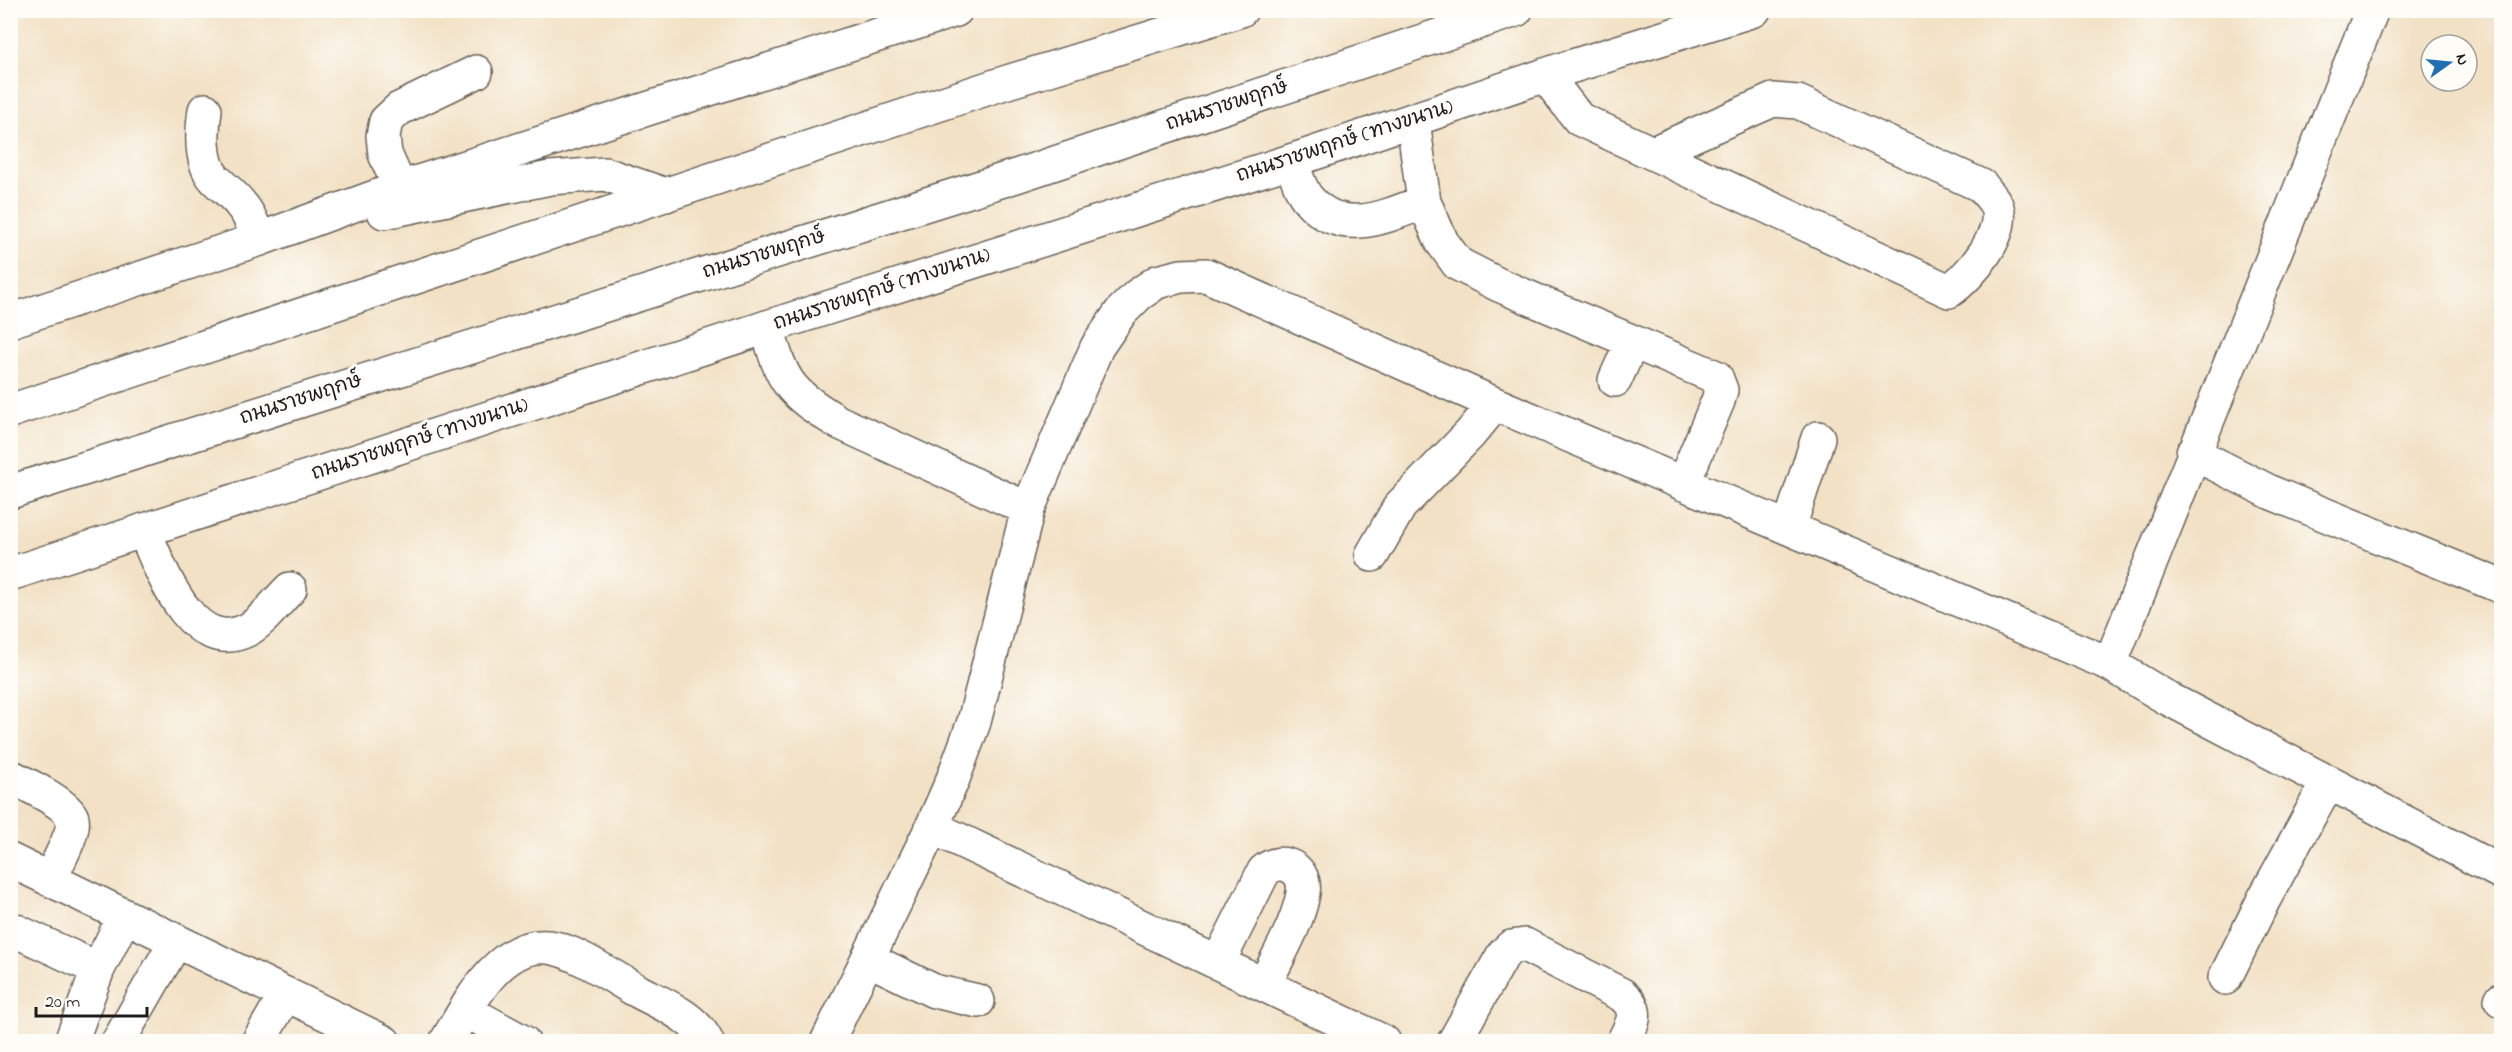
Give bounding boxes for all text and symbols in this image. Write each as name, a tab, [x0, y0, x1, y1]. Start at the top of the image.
north arrow	[2419, 33, 2479, 93]
text: N	[2449, 51, 2475, 68]
street label: ถนนราชพฤกษ์	[1162, 71, 1292, 139]
street label: ถนนราชพฤกษ์ (ทางขนาน)	[1233, 92, 1457, 191]
street label: ถนนราชพฤกษ์	[699, 221, 829, 287]
street label: ถนนราชพฤกษ์ (ทางขนาน)	[770, 240, 994, 339]
street label: ถนนราชพฤกษ์	[236, 365, 366, 433]
street label: ถนนราชพฤกษ์ (ทางขนาน)	[308, 390, 532, 489]
scale bar	[36, 980, 147, 1018]
text: 20 m	[45, 990, 80, 1016]

